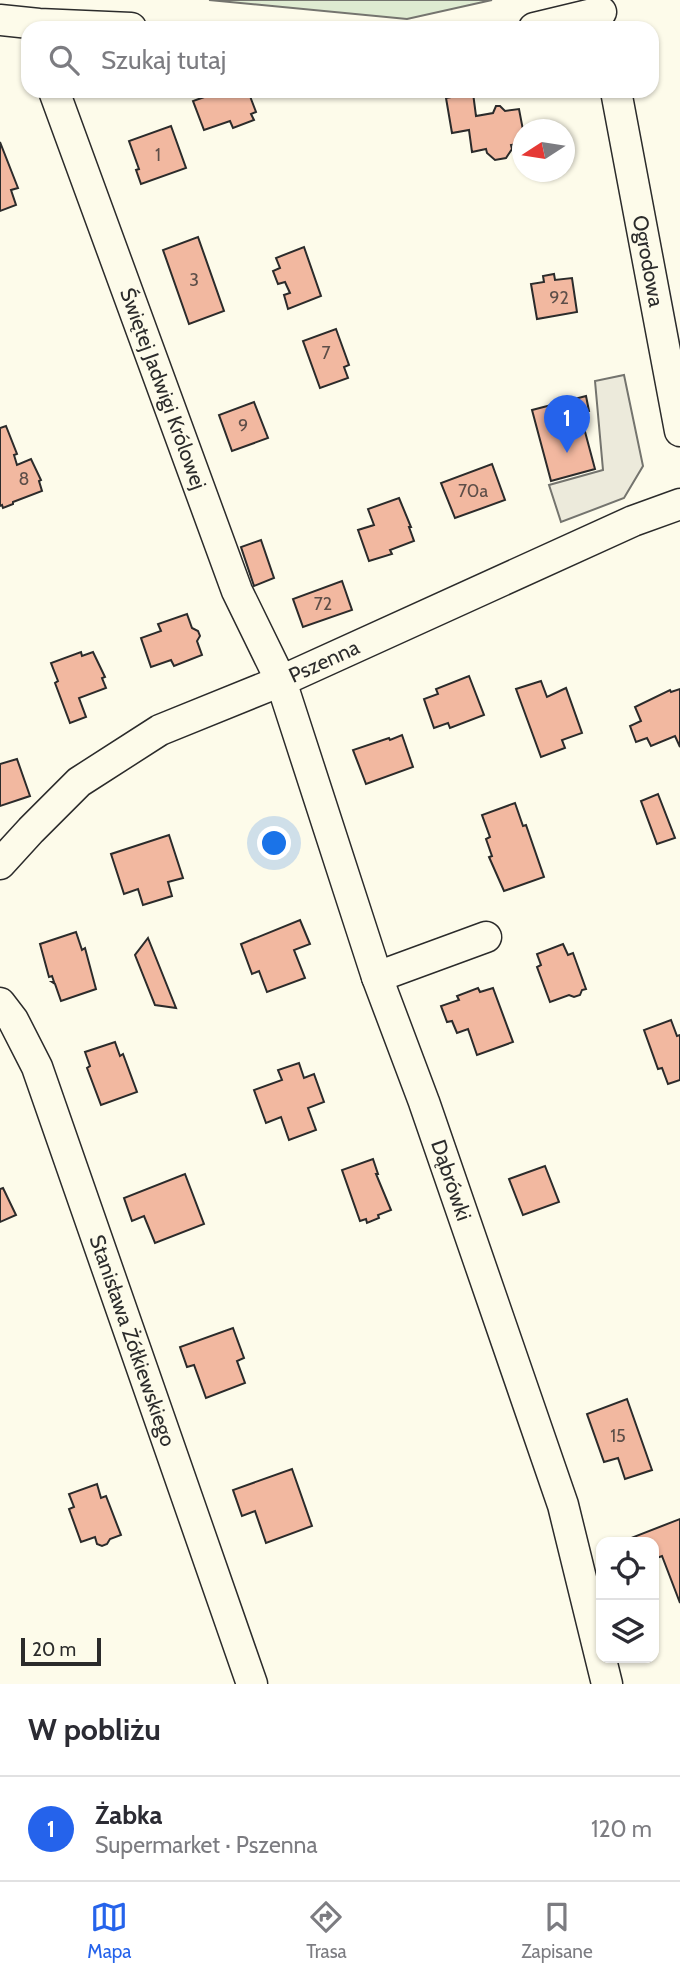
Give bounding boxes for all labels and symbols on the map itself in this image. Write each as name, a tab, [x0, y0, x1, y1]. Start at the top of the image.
north arrow	[512, 119, 575, 182]
house number: 1	[155, 144, 161, 166]
street label: Ogrodowa	[628, 213, 669, 309]
house number: 3	[189, 269, 199, 291]
street label: Świętej Jadwigi Królowej	[115, 284, 212, 493]
house number: 92	[549, 287, 569, 309]
house number: 7	[321, 342, 331, 364]
pin: 1	[544, 395, 590, 453]
house number: 9	[238, 415, 248, 437]
house number: 8	[19, 468, 29, 490]
house number: 70a	[458, 480, 488, 502]
house number: 72	[314, 593, 332, 615]
street label: Pszenna	[285, 634, 363, 688]
your location	[257, 826, 291, 860]
street label: Dąbrówki	[426, 1136, 477, 1224]
street label: Stanisława Żółkiewskiego	[84, 1232, 181, 1450]
house number: 15	[610, 1425, 626, 1447]
scale bar	[21, 1635, 102, 1667]

